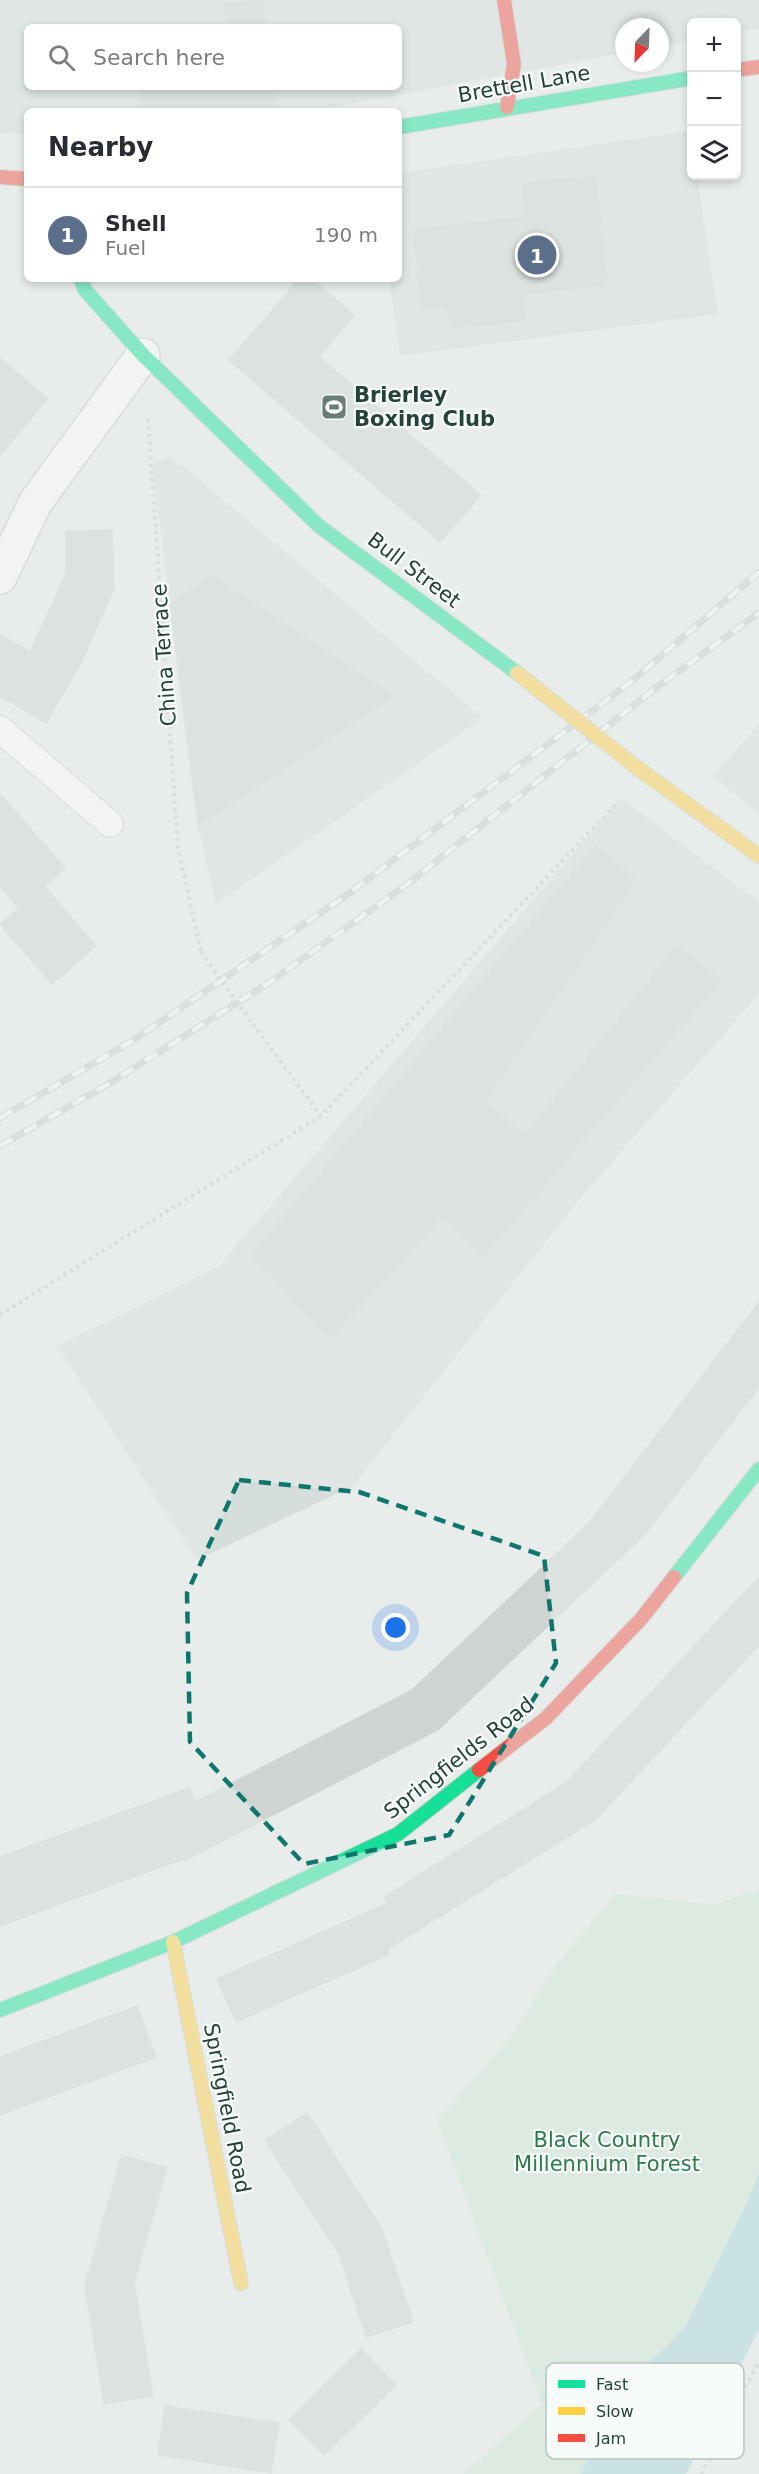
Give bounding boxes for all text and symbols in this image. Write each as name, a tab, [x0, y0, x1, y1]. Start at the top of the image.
north arrow	[615, 18, 669, 72]
map controls	[687, 18, 741, 180]
button: +	[687, 18, 741, 72]
search box	[24, 24, 402, 90]
icon: search	[45, 41, 78, 74]
text: Search here	[93, 45, 225, 70]
street label: Brettell Lane	[456, 61, 592, 107]
button: −	[687, 72, 741, 126]
button: layers	[687, 126, 741, 180]
text: Nearby	[48, 132, 153, 162]
text: Shell	[105, 211, 167, 236]
text: 1	[61, 223, 74, 247]
text: 190 m	[314, 223, 378, 247]
pin: 1	[518, 232, 556, 278]
text: Fuel	[105, 236, 146, 260]
place label: Brierley Boxing Club	[354, 383, 495, 431]
sports icon: Brierley Boxing Club	[319, 392, 349, 422]
street label: Bull Street	[363, 527, 465, 613]
street label: China Terrace	[147, 583, 181, 727]
your location	[381, 1613, 410, 1642]
street label: Springfields Road	[379, 1692, 539, 1824]
street label: Springfield Road	[199, 2021, 255, 2195]
park label: Black Country Millennium Forest	[514, 2128, 700, 2176]
legend	[546, 2363, 744, 2459]
text: Fast	[596, 2375, 628, 2394]
text: Slow	[596, 2402, 633, 2421]
text: Jam	[595, 2429, 626, 2448]

